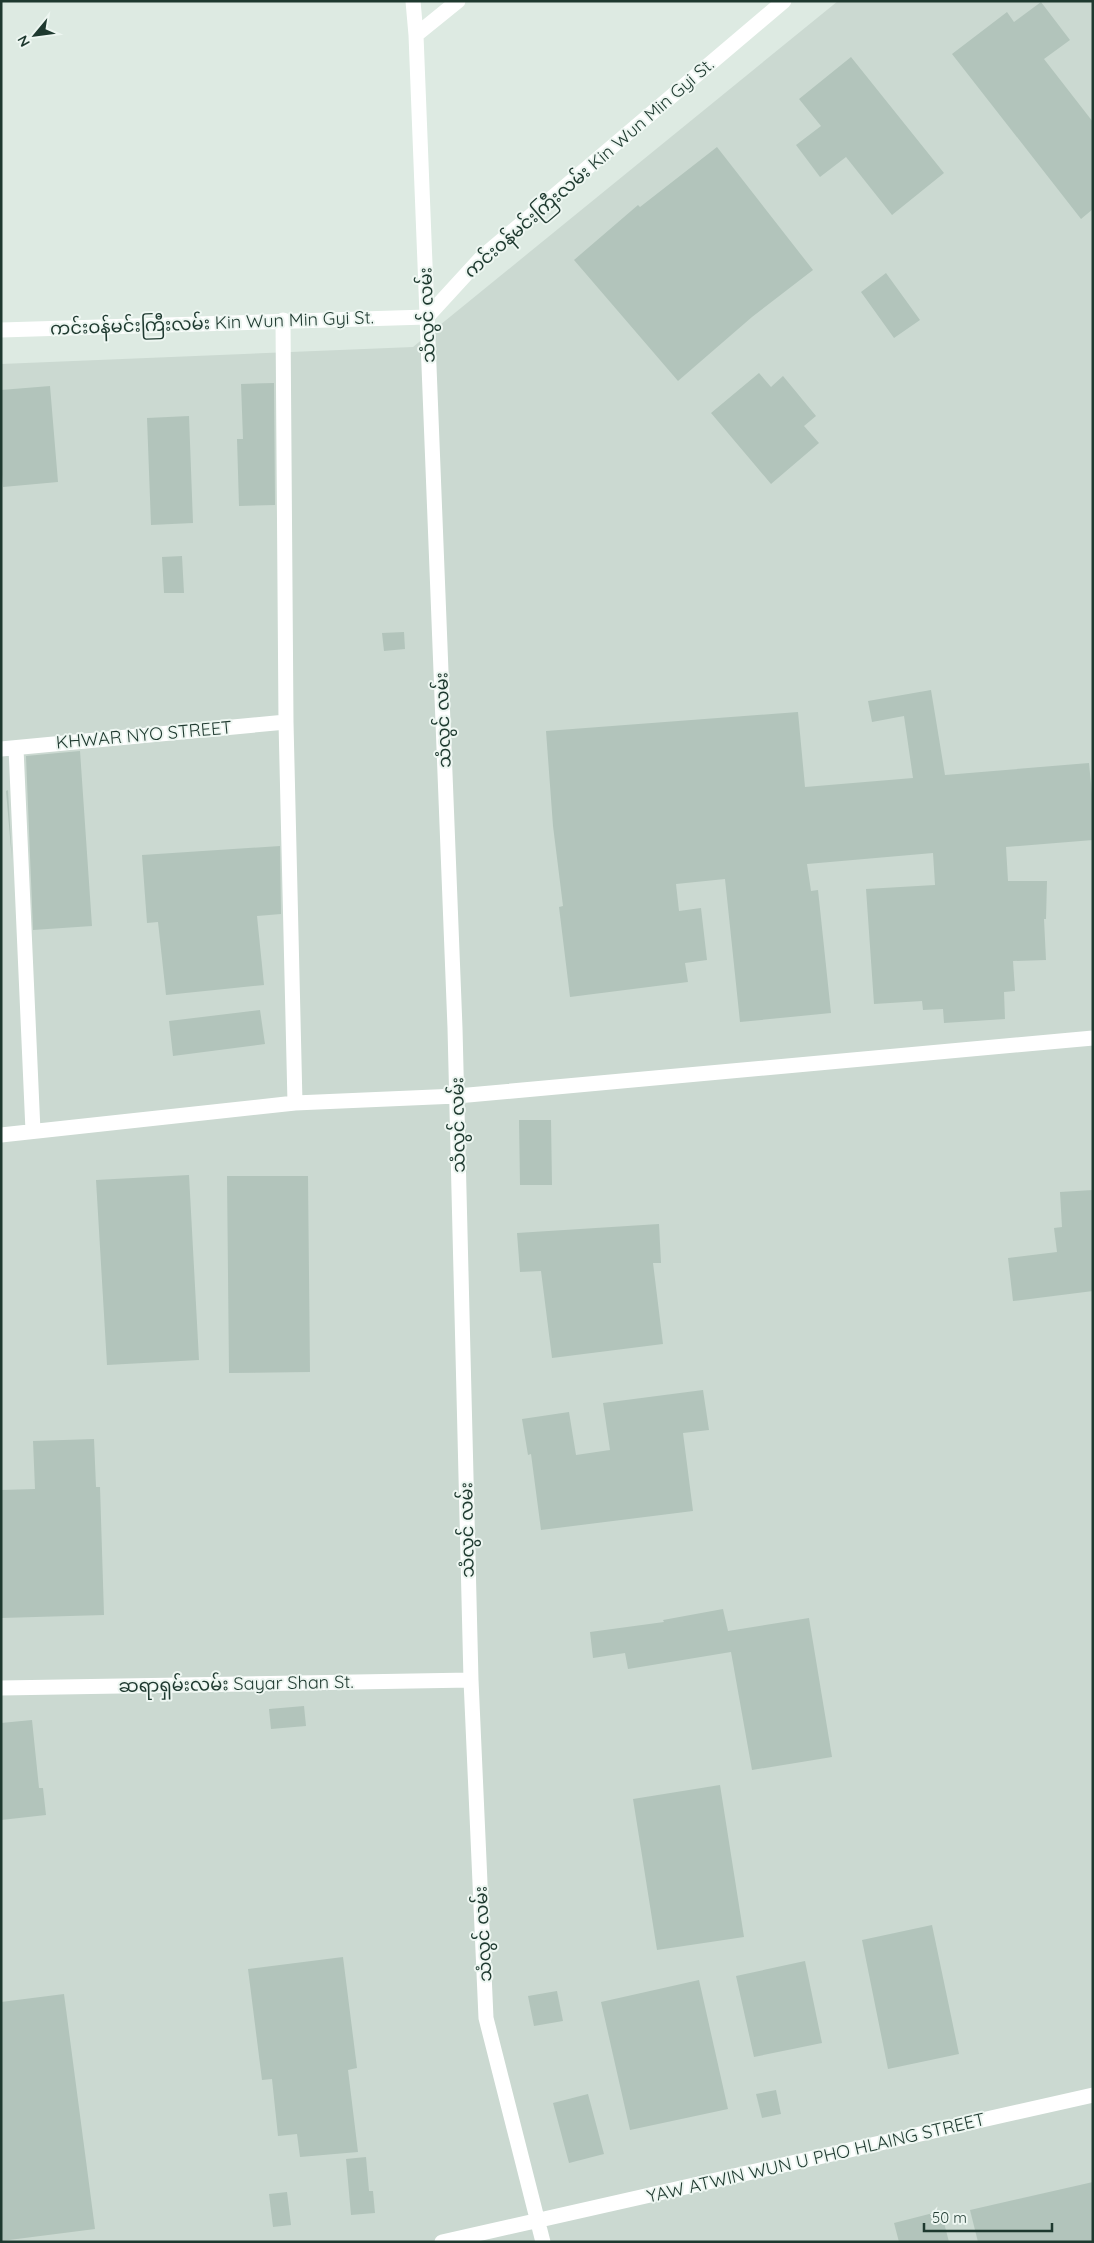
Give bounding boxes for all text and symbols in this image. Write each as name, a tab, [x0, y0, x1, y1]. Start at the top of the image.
north arrow	[10, 10, 60, 60]
text: N	[13, 32, 34, 50]
street label: ကင်းဝန်မင်းကြီးလမ်း Kin Wun Min Gyi St.	[458, 51, 721, 286]
street label: သံလွင် လမ်း	[412, 267, 444, 363]
street label: ကင်းဝန်မင်းကြီးလမ်း Kin Wun Min Gyi St.	[50, 303, 374, 344]
street label: သံလွင် လမ်း	[428, 672, 460, 768]
street label: KHWAR NYO STREET	[55, 715, 233, 754]
street label: သံလွင် လမ်း	[444, 1077, 474, 1173]
street label: သံလွင် လမ်း	[453, 1482, 483, 1578]
street label: ဆရာရှမ်းလမ်း Sayar Shan St.	[118, 1669, 354, 1701]
street label: သံလွင် လမ်း	[468, 1885, 500, 1983]
street label: YAW ATWIN WUN U PHO HLAING STREET	[644, 2107, 987, 2208]
scale bar	[924, 2200, 1052, 2232]
text: 50 m	[932, 2208, 967, 2227]

